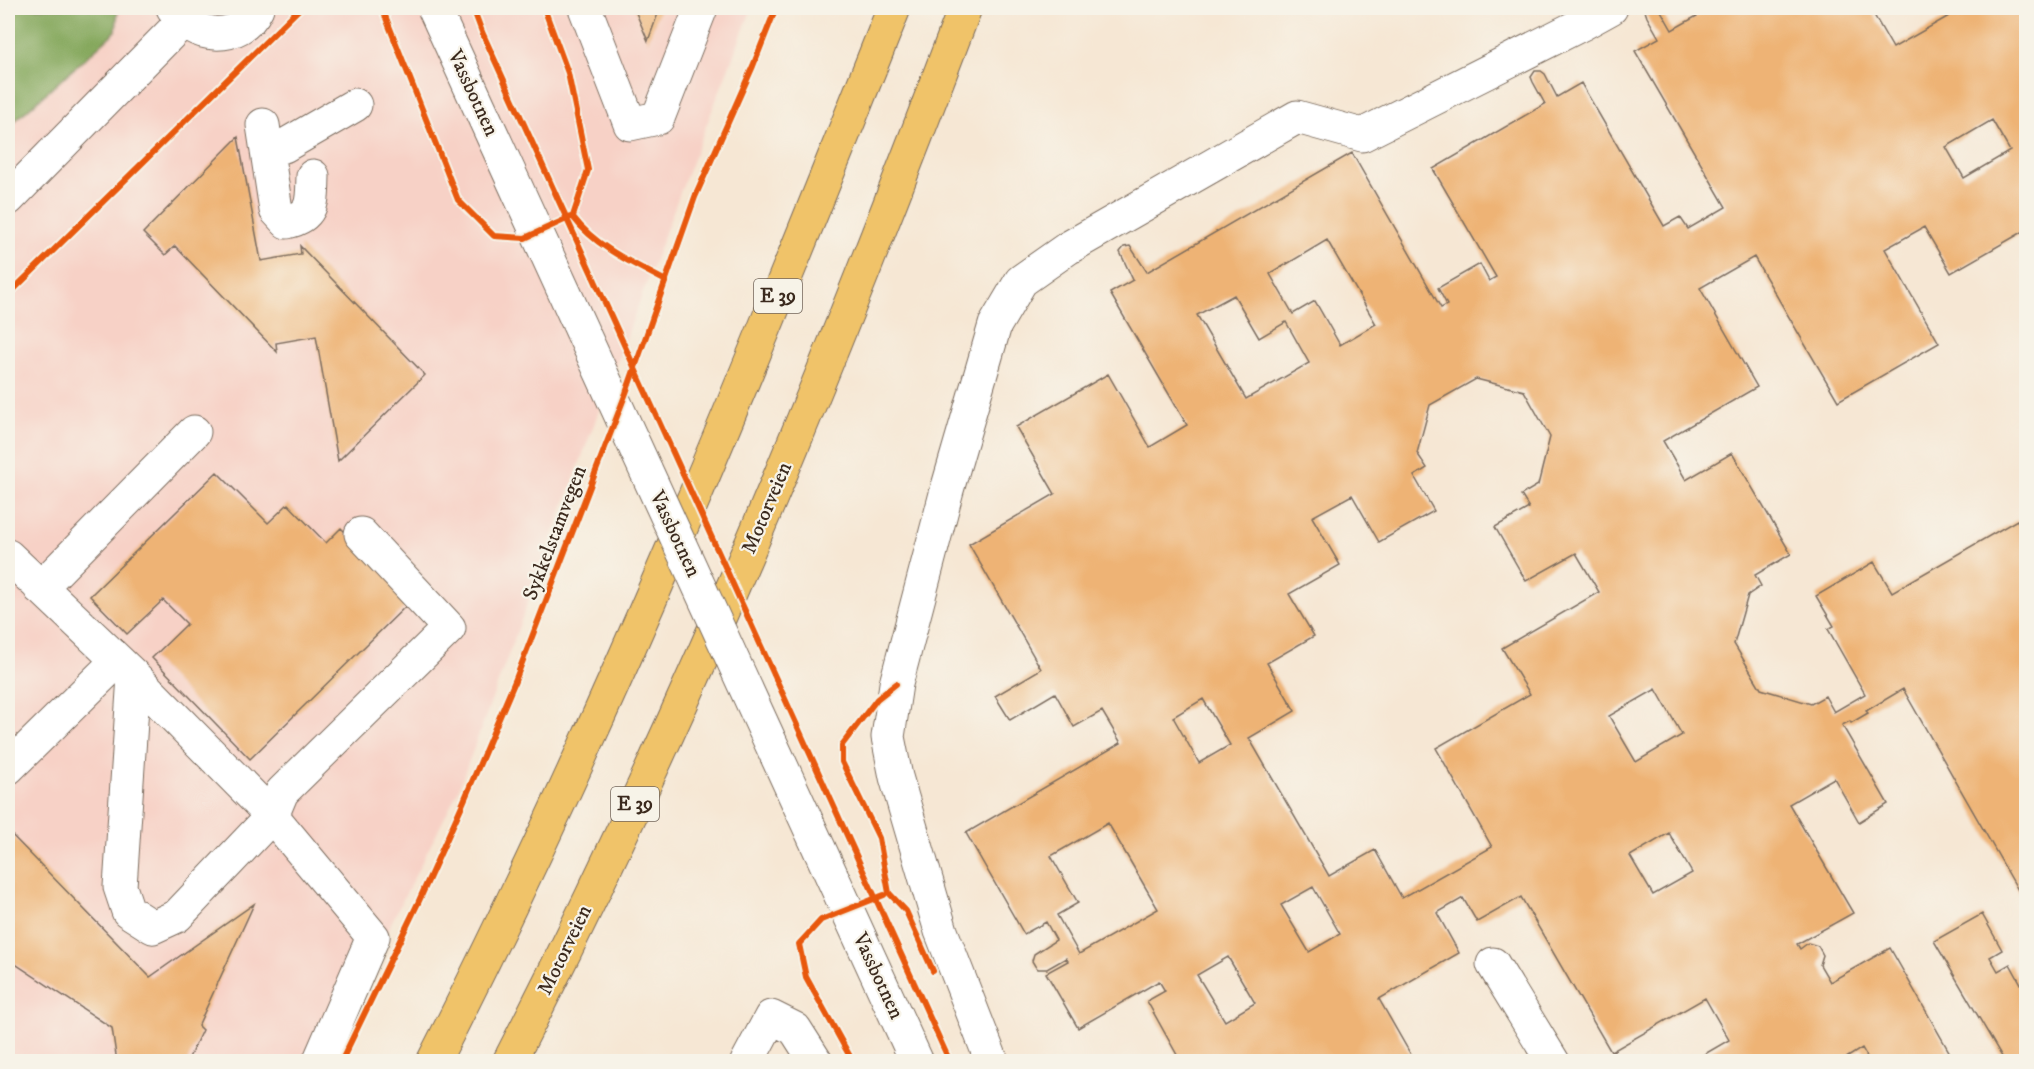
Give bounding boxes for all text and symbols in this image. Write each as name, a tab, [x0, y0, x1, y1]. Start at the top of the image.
street label: Vassbotnen	[441, 45, 504, 140]
road number: E 39	[754, 279, 802, 313]
street label: Motorveien	[736, 458, 798, 558]
street label: Sykkelstamvegen	[517, 462, 593, 604]
street label: Vassbotnen	[643, 486, 706, 581]
road number: E 39	[611, 787, 659, 821]
street label: Motorveien	[532, 901, 598, 999]
street label: Vassbotnen	[846, 928, 909, 1023]

